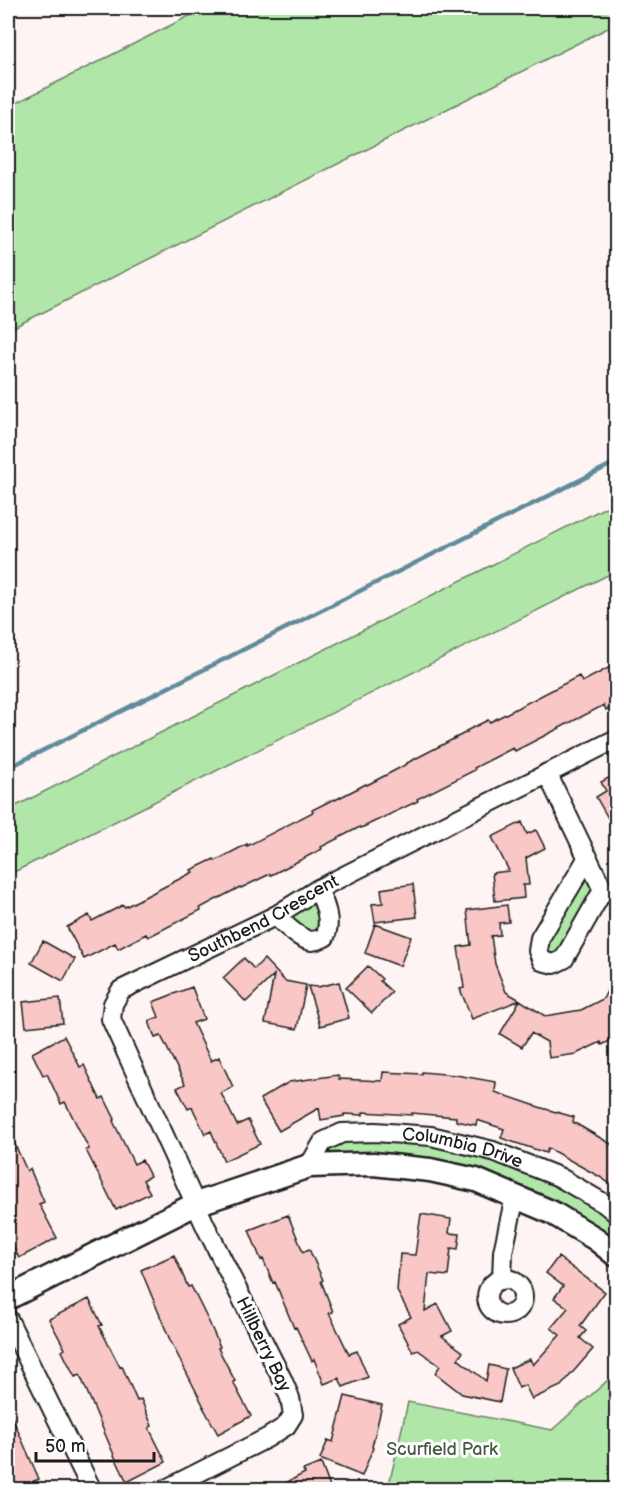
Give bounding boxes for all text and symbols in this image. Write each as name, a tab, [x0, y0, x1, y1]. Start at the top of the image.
street label: Southbend Crescent	[185, 870, 342, 967]
street label: Columbia Drive	[401, 1124, 526, 1173]
street label: Hillberry Bay	[232, 1294, 296, 1396]
scale bar	[36, 1425, 154, 1463]
text: 50 m	[45, 1436, 86, 1457]
park label: Scurfield Park	[386, 1439, 498, 1460]

